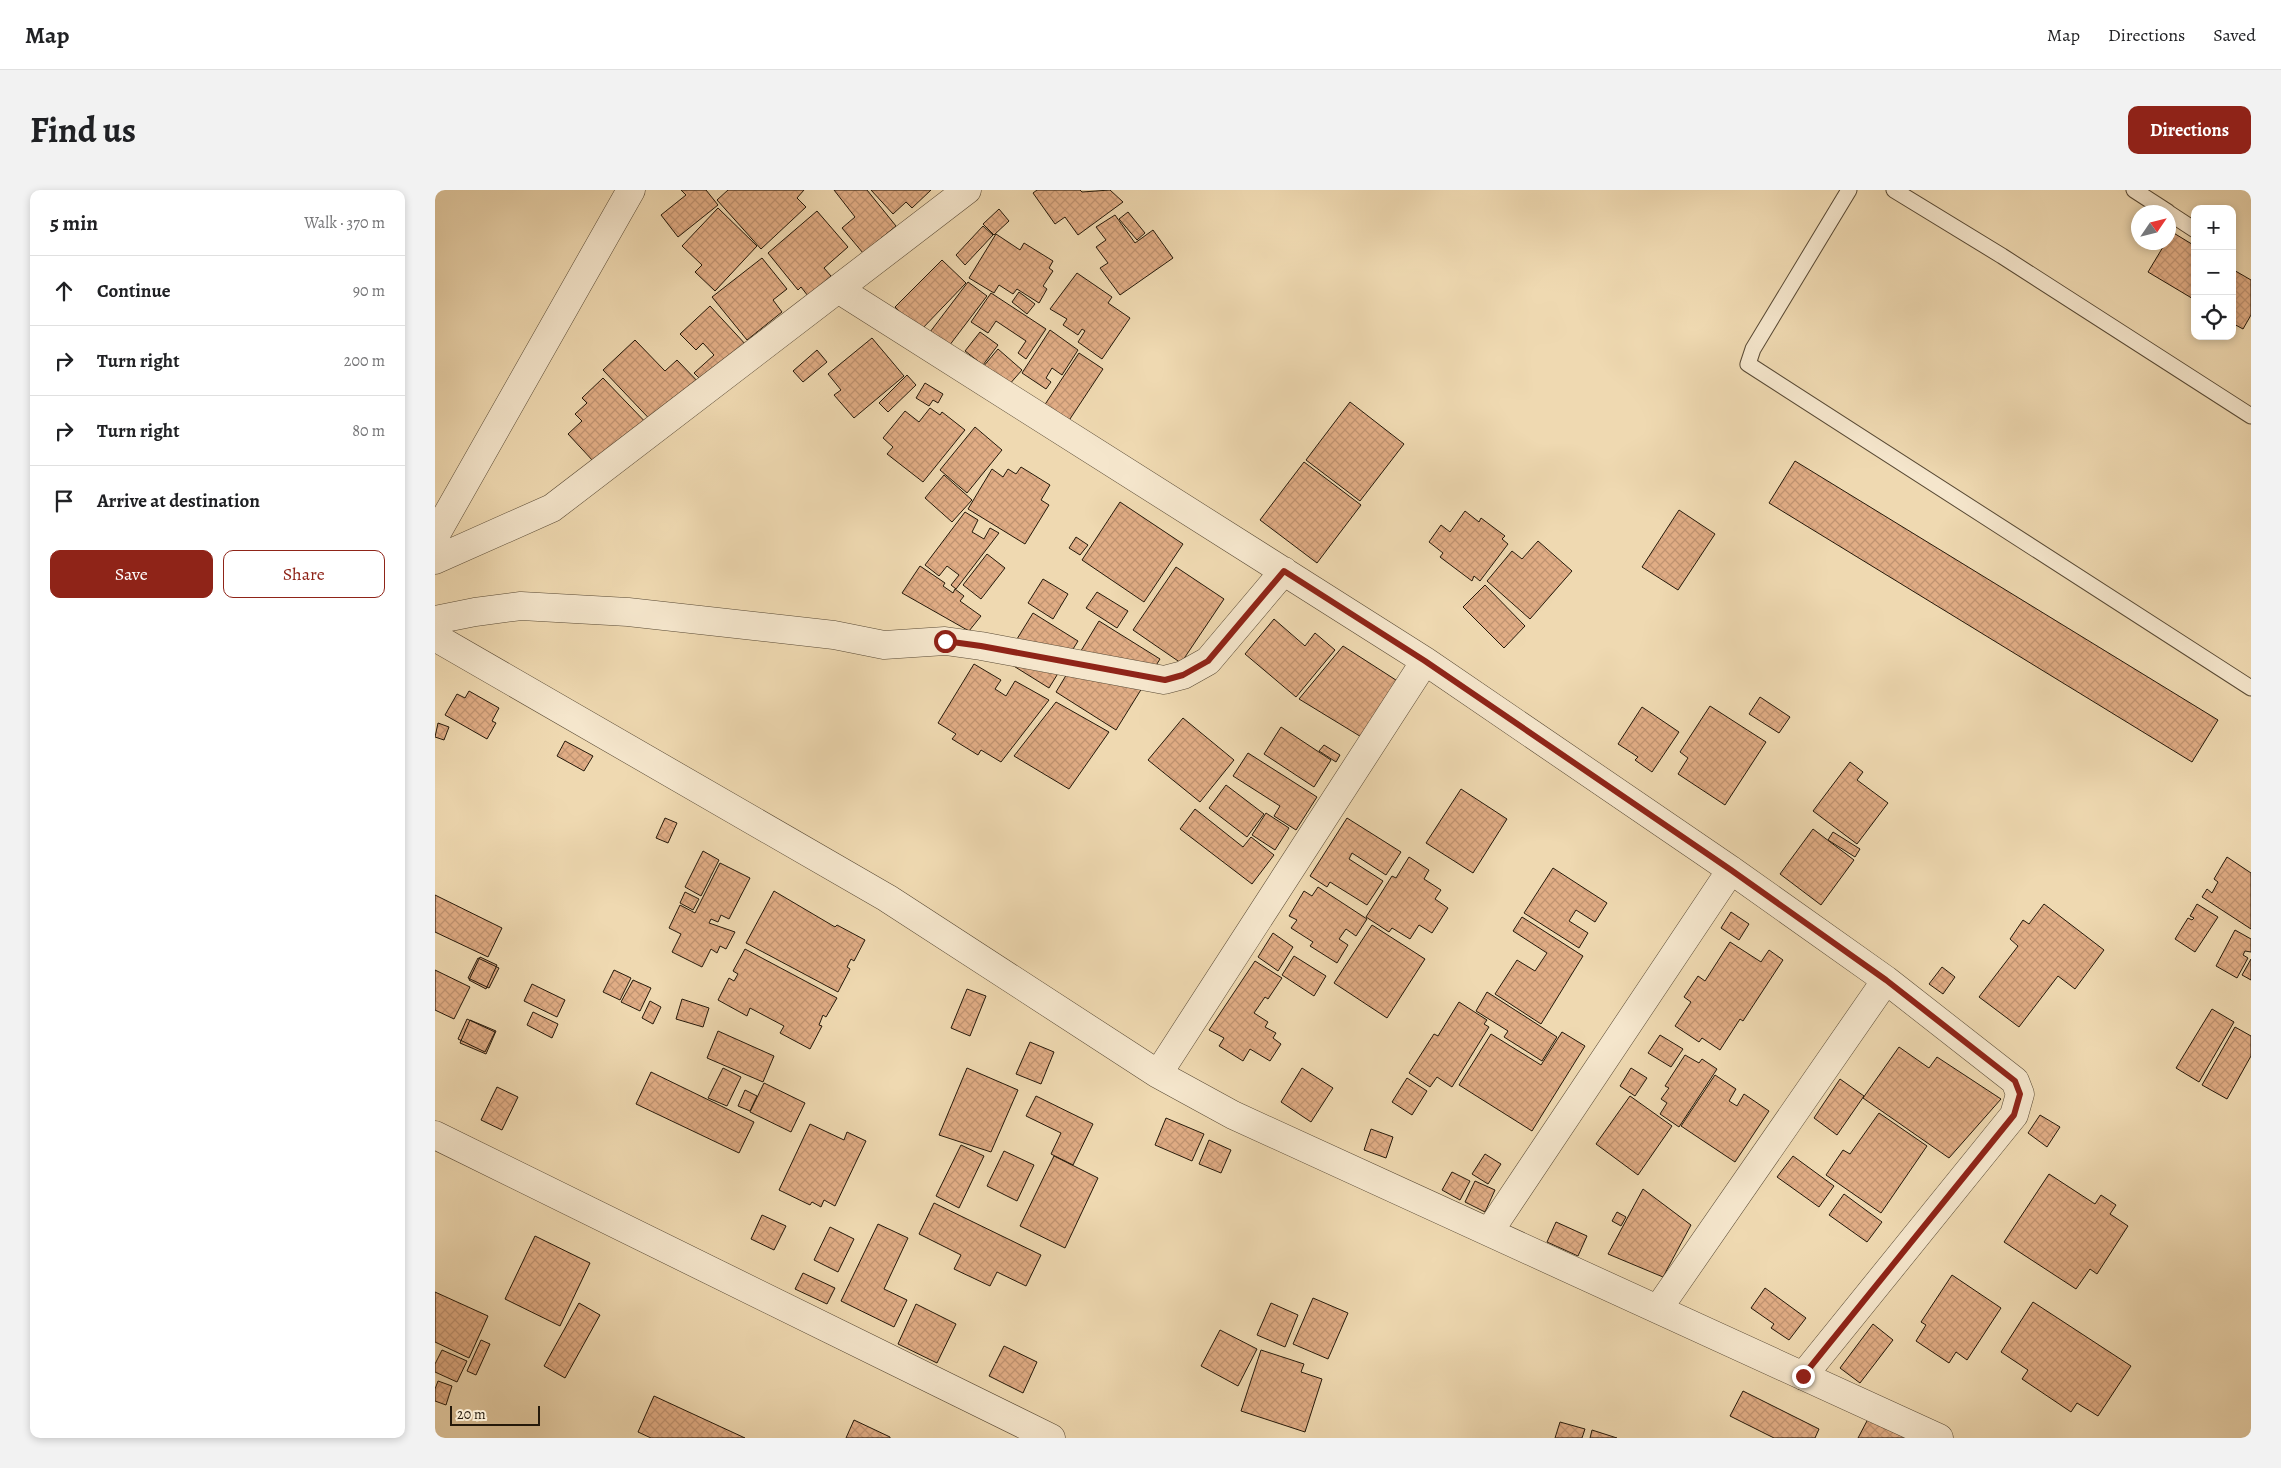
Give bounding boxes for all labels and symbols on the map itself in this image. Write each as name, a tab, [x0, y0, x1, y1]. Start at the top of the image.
north arrow	[2131, 205, 2176, 250]
route start	[934, 630, 957, 653]
route end	[1792, 1365, 1815, 1388]
scale bar	[450, 1403, 540, 1426]

